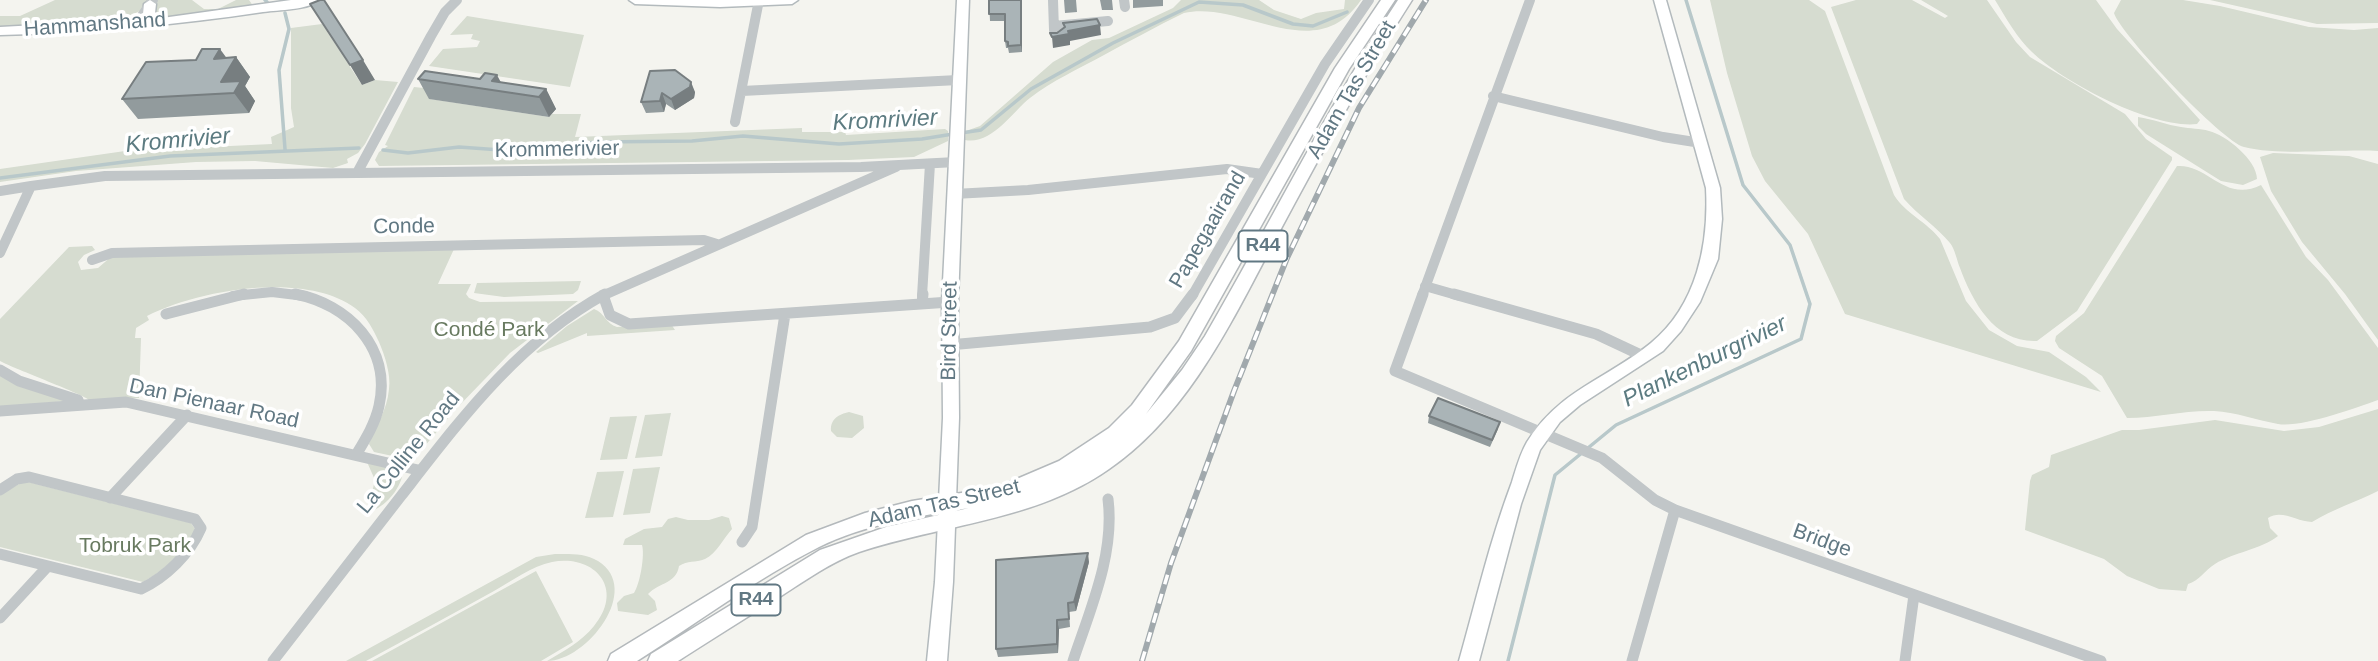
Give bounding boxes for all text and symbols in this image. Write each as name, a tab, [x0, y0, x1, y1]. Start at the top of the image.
street label: Hammanshand	[23, 7, 167, 43]
street label: Adam Tas Street	[1302, 16, 1402, 164]
water label: Kromrivier	[832, 104, 938, 138]
water label: Kromrivier	[125, 123, 231, 159]
street label: Krommerivier	[494, 136, 620, 164]
street label: Papegaairand	[1164, 167, 1252, 293]
street label: Conde	[373, 214, 435, 240]
road number: R44	[1238, 230, 1288, 262]
street label: Bird Street	[937, 281, 963, 381]
water label: Plankenburgrivier	[1619, 310, 1791, 414]
park label: Condé Park	[434, 317, 544, 343]
street label: Dan Pienaar Road	[127, 374, 301, 434]
street label: La Colline Road	[352, 387, 466, 519]
street label: Adam Tas Street	[866, 474, 1022, 534]
street label: Bridge	[1789, 519, 1855, 563]
park label: Tobruk Park	[79, 533, 191, 559]
road number: R44	[732, 584, 780, 615]

